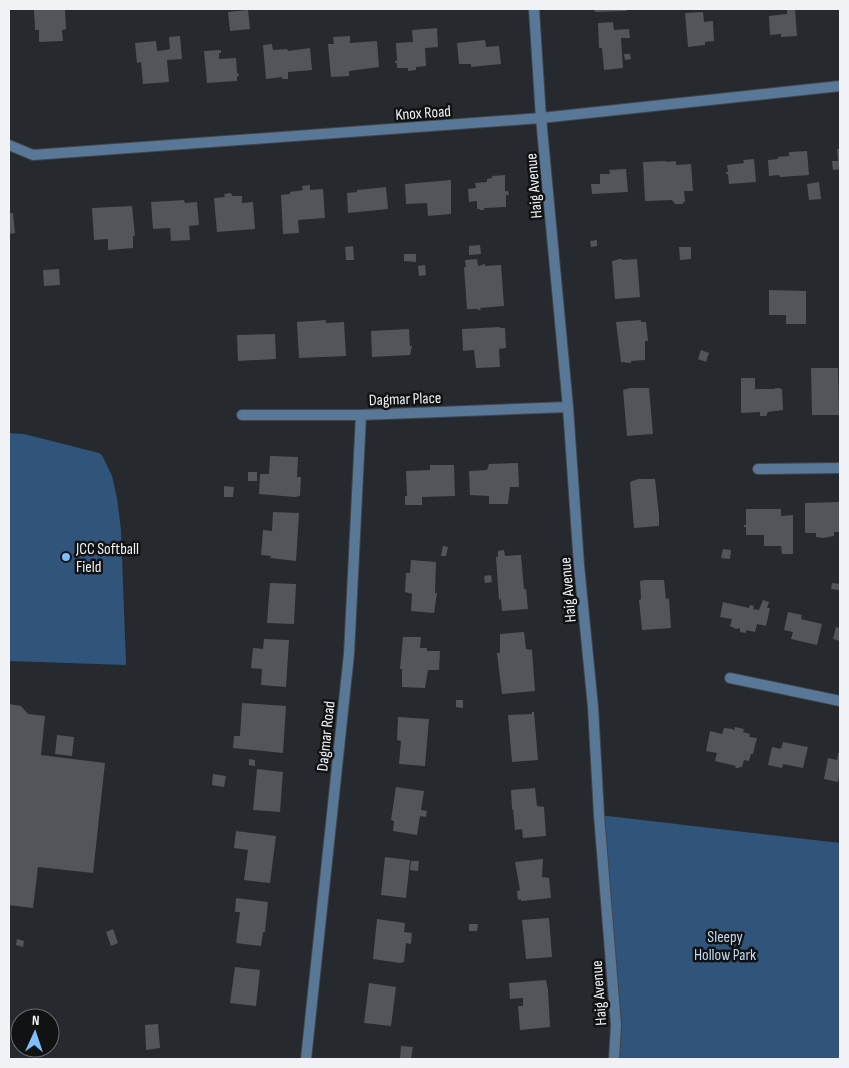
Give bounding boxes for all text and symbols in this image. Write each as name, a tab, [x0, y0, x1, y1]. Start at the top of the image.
street label: Knox Road	[395, 102, 452, 125]
street label: Haig Avenue	[522, 153, 547, 219]
street label: Dagmar Place	[368, 389, 442, 410]
place label: JCC Softball Field	[75, 540, 139, 577]
marker: JCC Softball Field	[60, 551, 72, 563]
street label: Haig Avenue	[556, 557, 581, 623]
street label: Dagmar Road	[313, 700, 340, 772]
park label: Sleepy Hollow Park	[694, 928, 756, 965]
street label: Haig Avenue	[588, 960, 611, 1026]
north arrow	[10, 1008, 60, 1058]
text: N	[31, 1012, 40, 1029]

